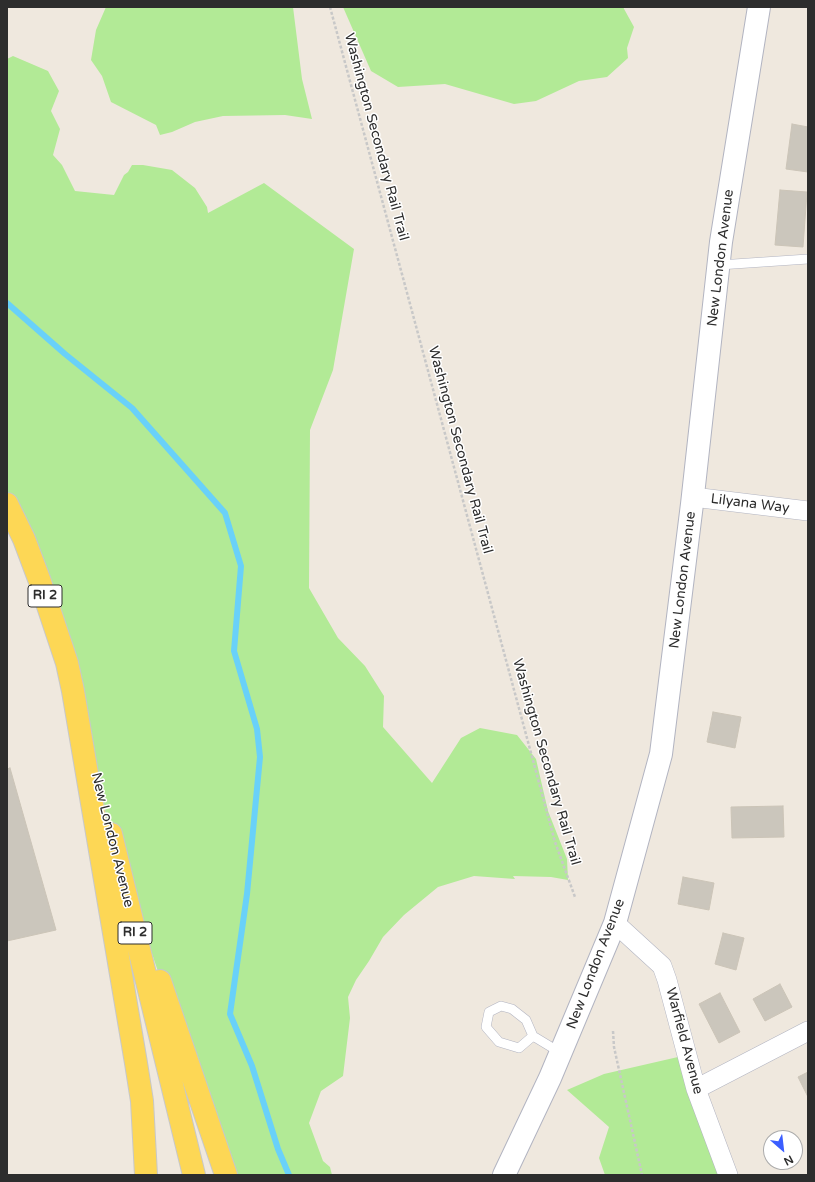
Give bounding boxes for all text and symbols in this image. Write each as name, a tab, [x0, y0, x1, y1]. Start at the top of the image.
street label: Washington Secondary Rail Trail	[340, 31, 412, 243]
street label: New London Avenue	[704, 188, 738, 328]
street label: Washington Secondary Rail Trail	[424, 344, 496, 556]
street label: Lilyana Way	[710, 491, 790, 517]
street label: New London Avenue	[666, 510, 700, 650]
road number: RI 2	[28, 585, 62, 607]
street label: Washington Secondary Rail Trail	[508, 657, 584, 867]
street label: New London Avenue	[87, 771, 137, 909]
street label: New London Avenue	[563, 896, 629, 1032]
road number: RI 2	[118, 922, 152, 944]
street label: Warfield Avenue	[662, 986, 706, 1096]
north arrow	[763, 1130, 803, 1170]
text: N	[781, 1152, 795, 1168]

